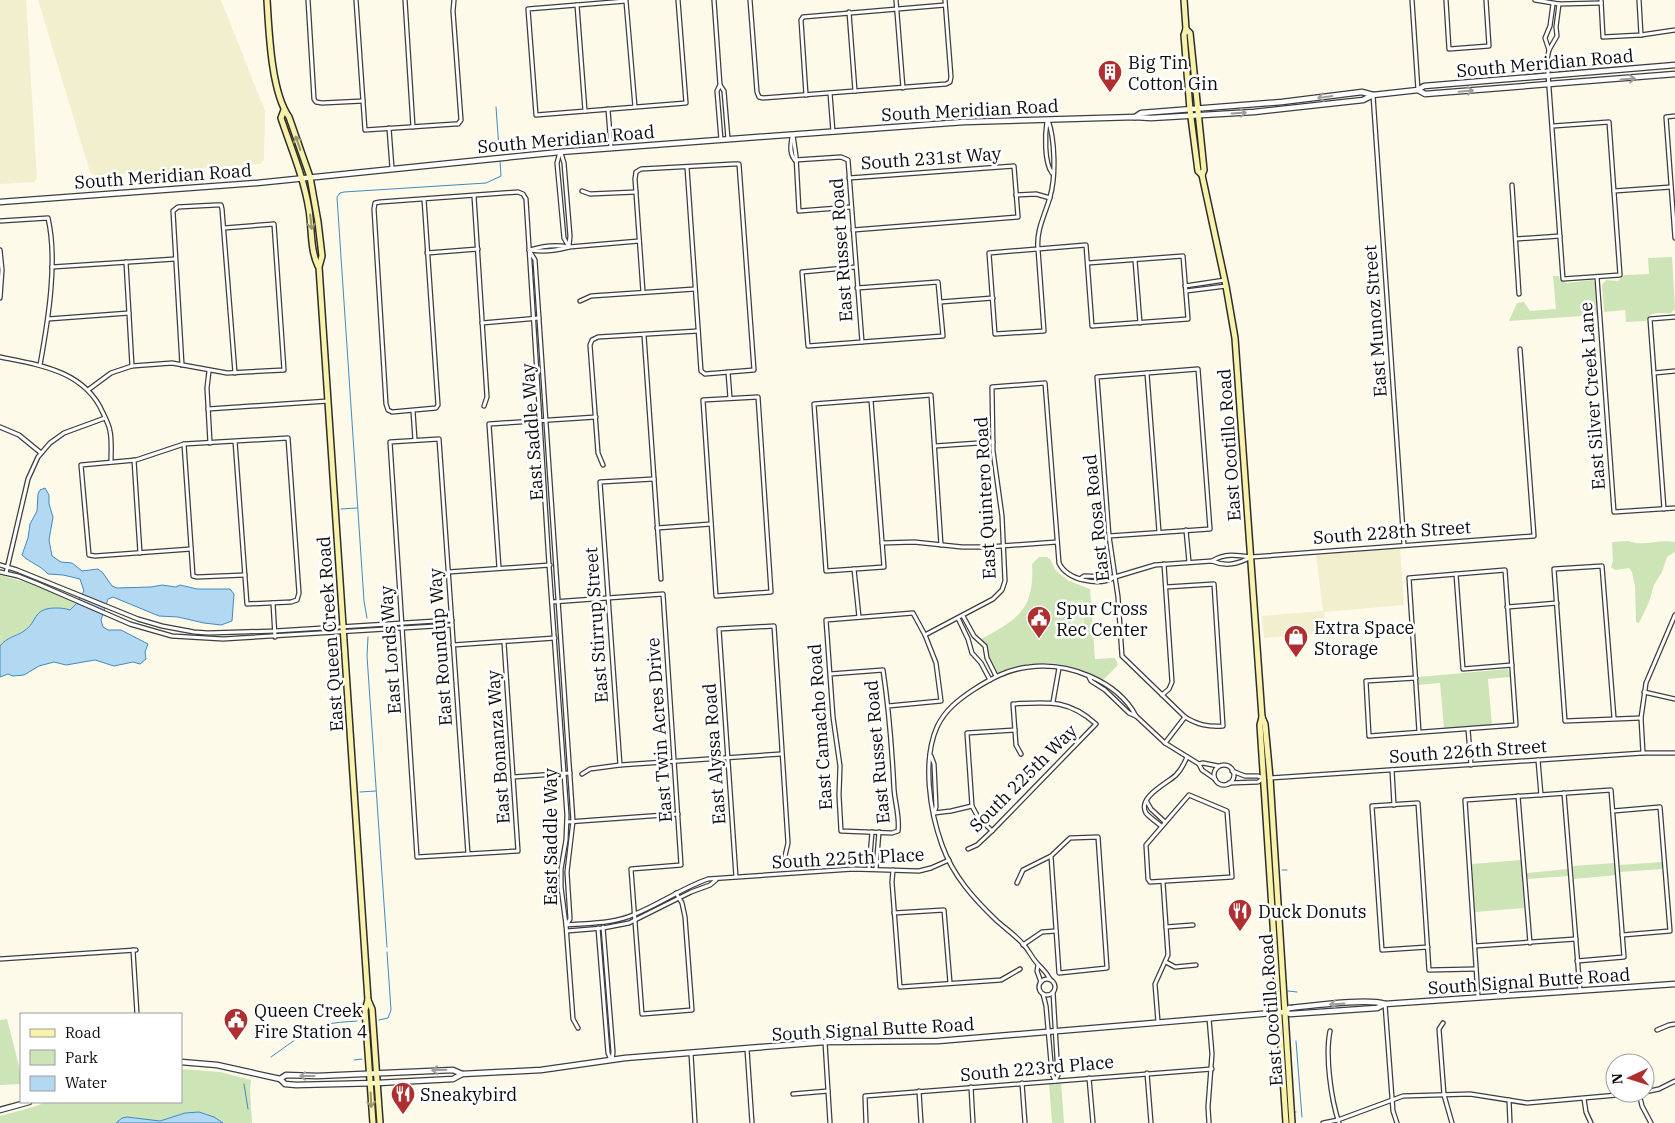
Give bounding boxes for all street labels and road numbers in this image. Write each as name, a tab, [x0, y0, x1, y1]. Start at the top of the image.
street label: South Meridian Road	[1455, 44, 1635, 82]
street label: South Meridian Road	[881, 94, 1059, 126]
street label: South Meridian Road	[476, 120, 656, 158]
street label: South 231st Way	[860, 142, 1002, 174]
street label: South Meridian Road	[74, 158, 252, 194]
street label: East Russet Road	[824, 177, 858, 323]
street label: East Munoz Street	[1358, 244, 1392, 398]
street label: East Silver Creek Lane	[1574, 301, 1610, 491]
street label: East Saddle Way	[516, 362, 548, 501]
street label: East Ocotillo Road	[1212, 368, 1246, 522]
street label: East Quintero Road	[969, 416, 1001, 580]
street label: East Rosa Road	[1078, 453, 1114, 583]
street label: South 228th Street	[1312, 515, 1472, 549]
street label: East Queen Creek Road	[312, 535, 348, 732]
street label: East Stirrup Street	[579, 546, 613, 704]
street label: East Roundup Way	[423, 567, 457, 727]
street label: East Lords Way	[374, 585, 406, 715]
street label: East Twin Acres Drive	[641, 637, 677, 823]
street label: East Camacho Road	[803, 643, 837, 811]
street label: East Bonanza Way	[481, 669, 515, 825]
street label: East Russet Road	[859, 679, 895, 825]
street label: East Alyssa Road	[698, 682, 730, 826]
street label: South 225th Way	[964, 719, 1082, 837]
street label: South 226th Street	[1388, 734, 1548, 768]
street label: East Saddle Way	[539, 768, 562, 906]
street label: South 225th Place	[771, 843, 925, 873]
street label: East Ocotillo Road	[1254, 933, 1288, 1087]
street label: South Signal Butte Road	[1427, 962, 1631, 1000]
street label: South Signal Butte Road	[771, 1012, 975, 1046]
street label: South 223rd Place	[959, 1050, 1115, 1086]

